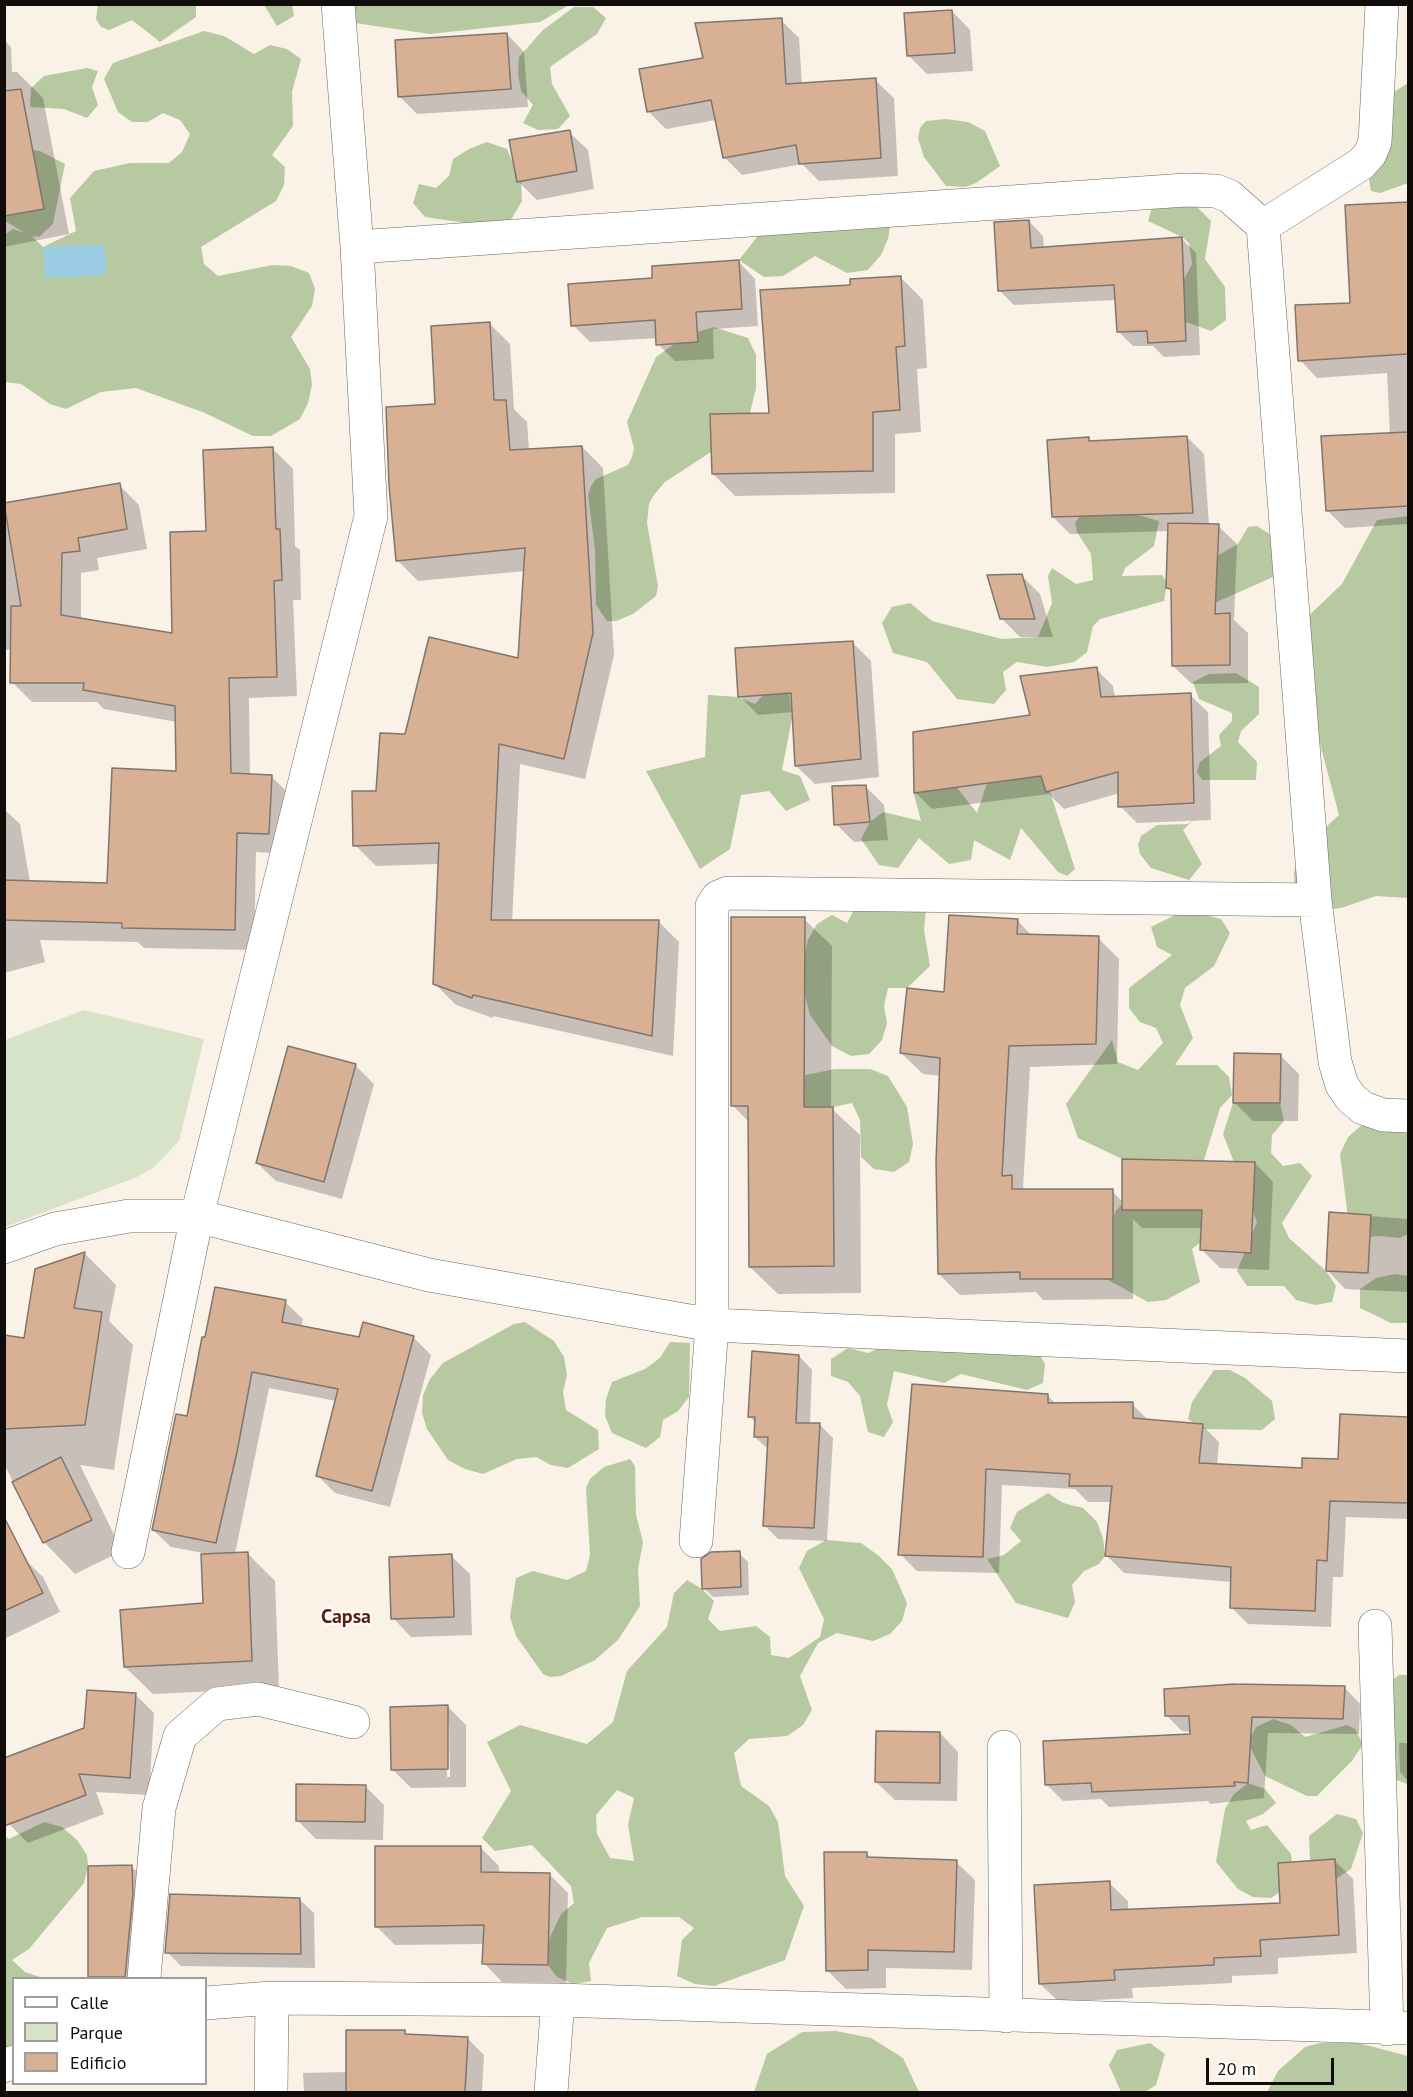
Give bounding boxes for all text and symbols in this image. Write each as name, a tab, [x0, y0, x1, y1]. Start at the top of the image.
district label: Capsa	[321, 1605, 371, 1629]
legend	[12, 1977, 207, 2085]
text: Calle	[70, 1991, 109, 2014]
text: Parque	[70, 2021, 123, 2044]
scale bar	[1209, 2046, 1336, 2084]
text: Edificio	[70, 2051, 126, 2074]
text: 20 m	[1217, 2057, 1256, 2080]

